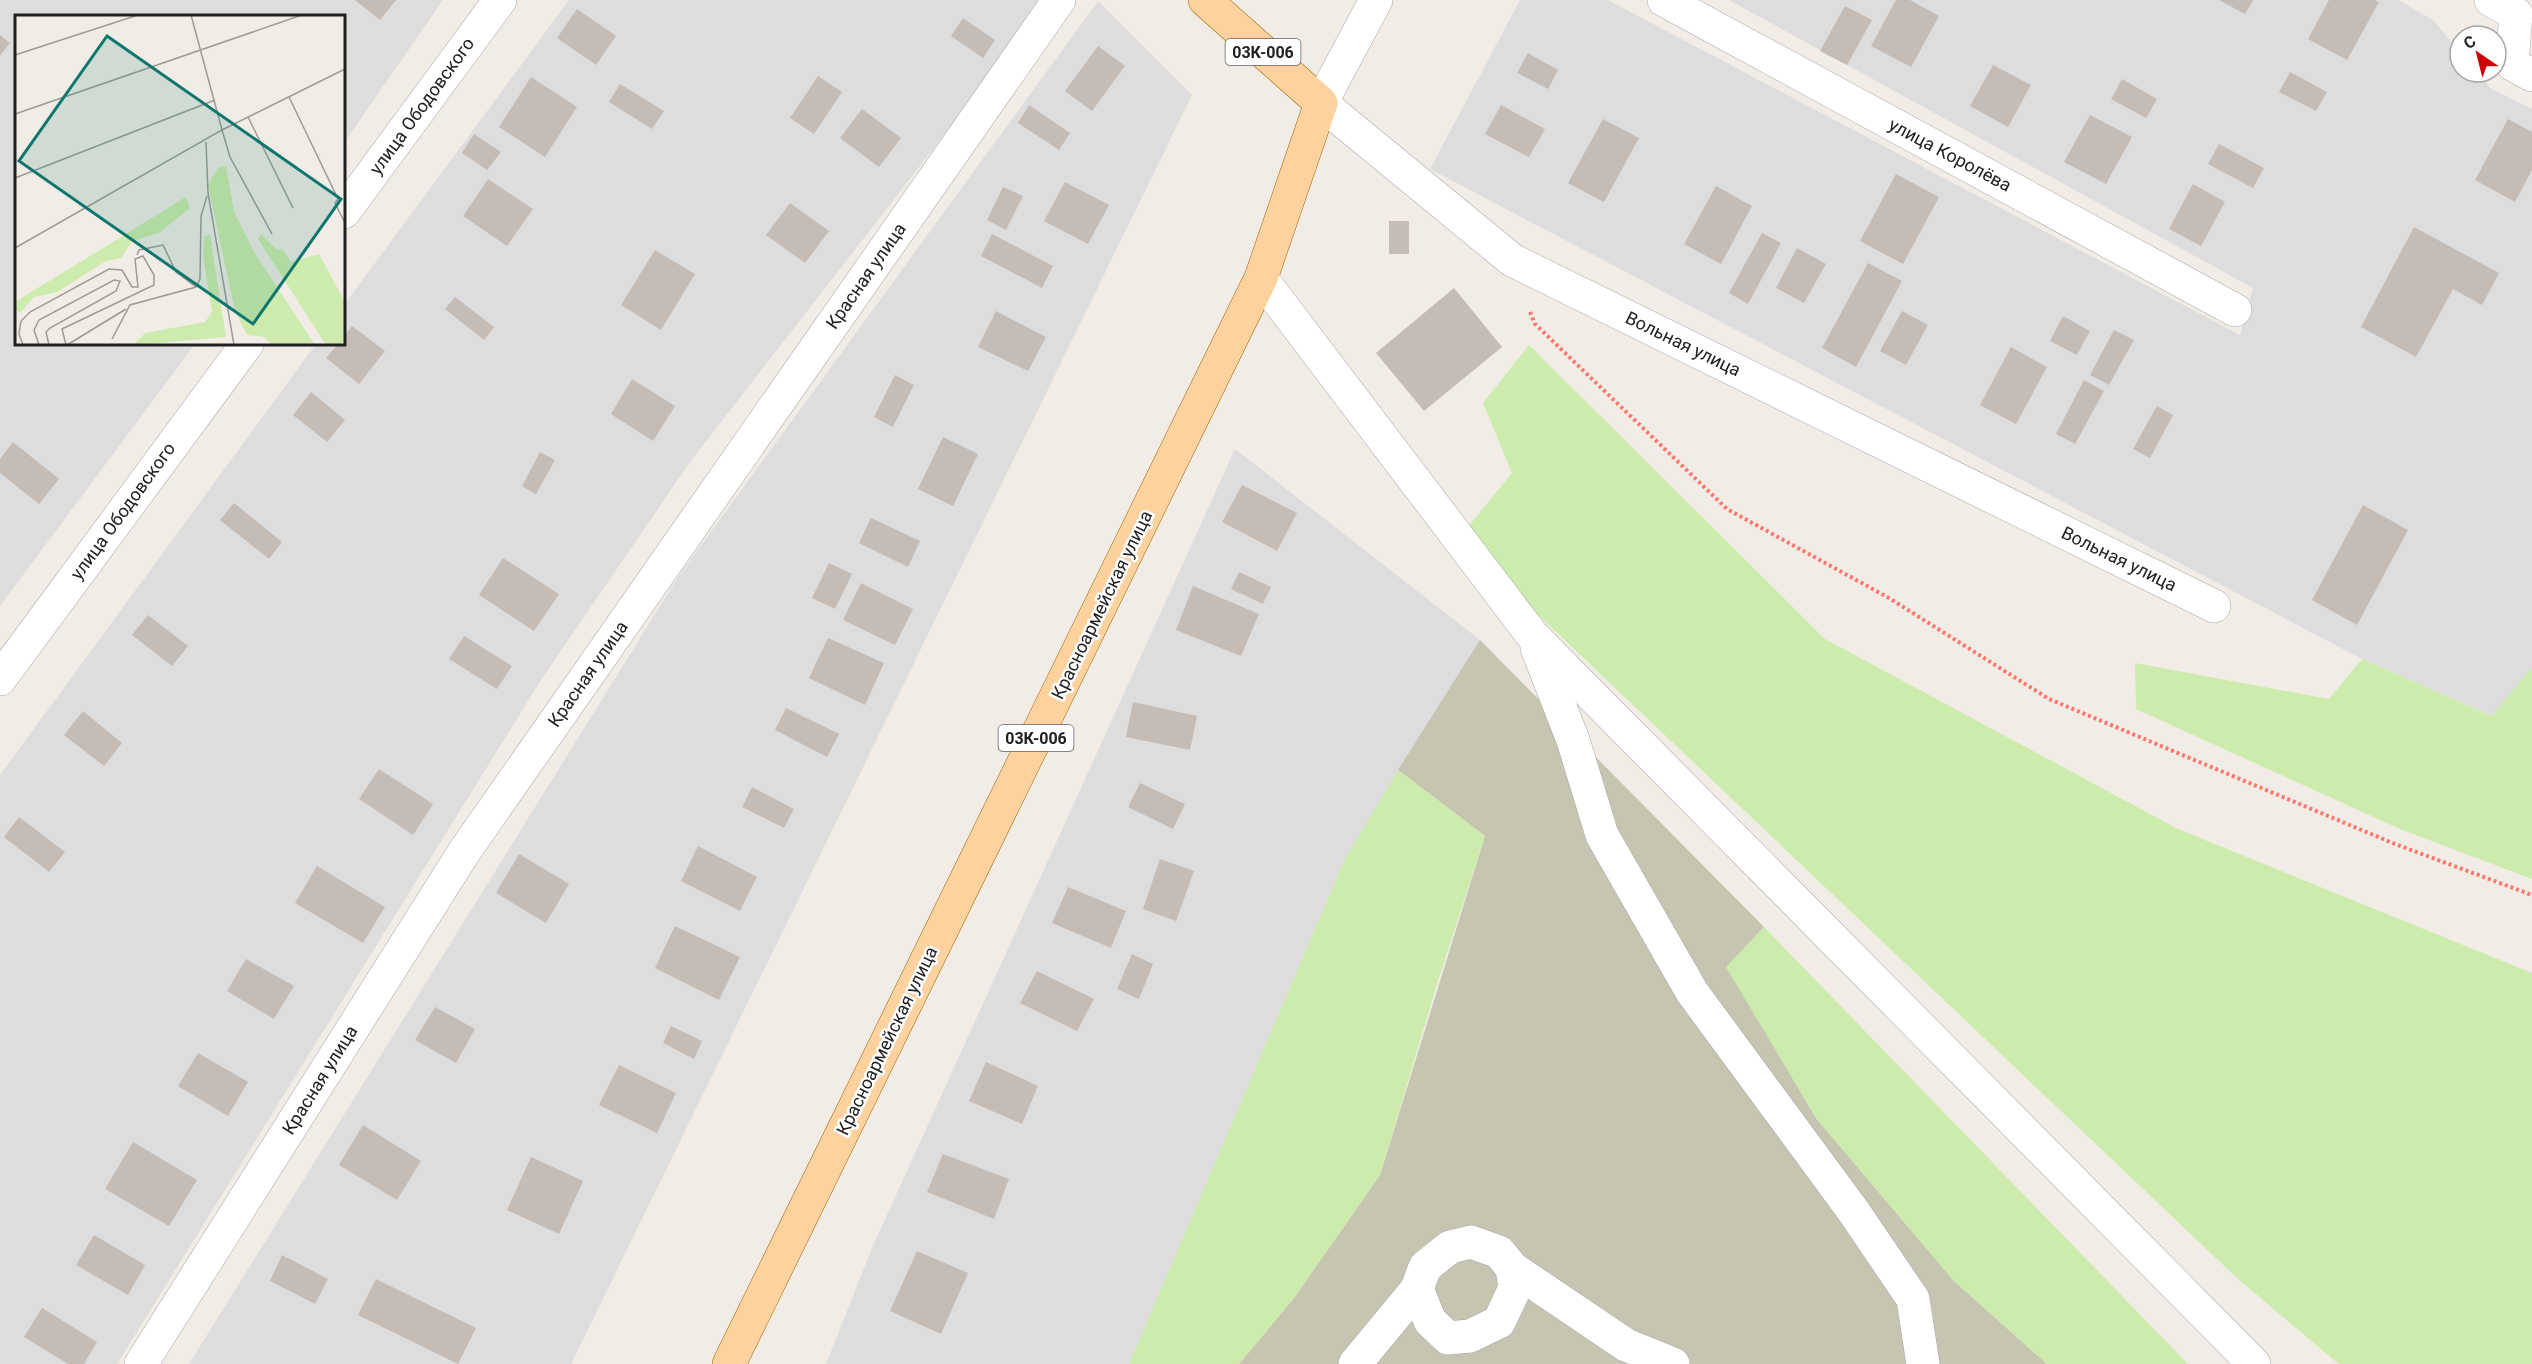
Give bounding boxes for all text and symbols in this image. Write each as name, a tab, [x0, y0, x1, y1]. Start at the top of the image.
inset map	[15, 15, 345, 345]
north arrow	[2448, 24, 2508, 84]
text: С	[2460, 31, 2479, 53]
street label: улица Ободовского	[365, 33, 478, 178]
road number: 03К-006	[1226, 39, 1300, 65]
street label: улица Королёва	[1885, 113, 2015, 196]
street label: Красная улица	[821, 219, 910, 333]
street label: Вольная улица	[1622, 307, 1744, 380]
street label: улица Ободовского	[66, 438, 179, 583]
street label: Красноармейская улица	[1047, 507, 1156, 703]
street label: Вольная улица	[2058, 522, 2180, 595]
street label: Красная улица	[543, 617, 632, 731]
road number: 03К-006	[998, 725, 1074, 751]
street label: Красноармейская улица	[832, 943, 941, 1139]
street label: Красная улица	[278, 1021, 362, 1138]

